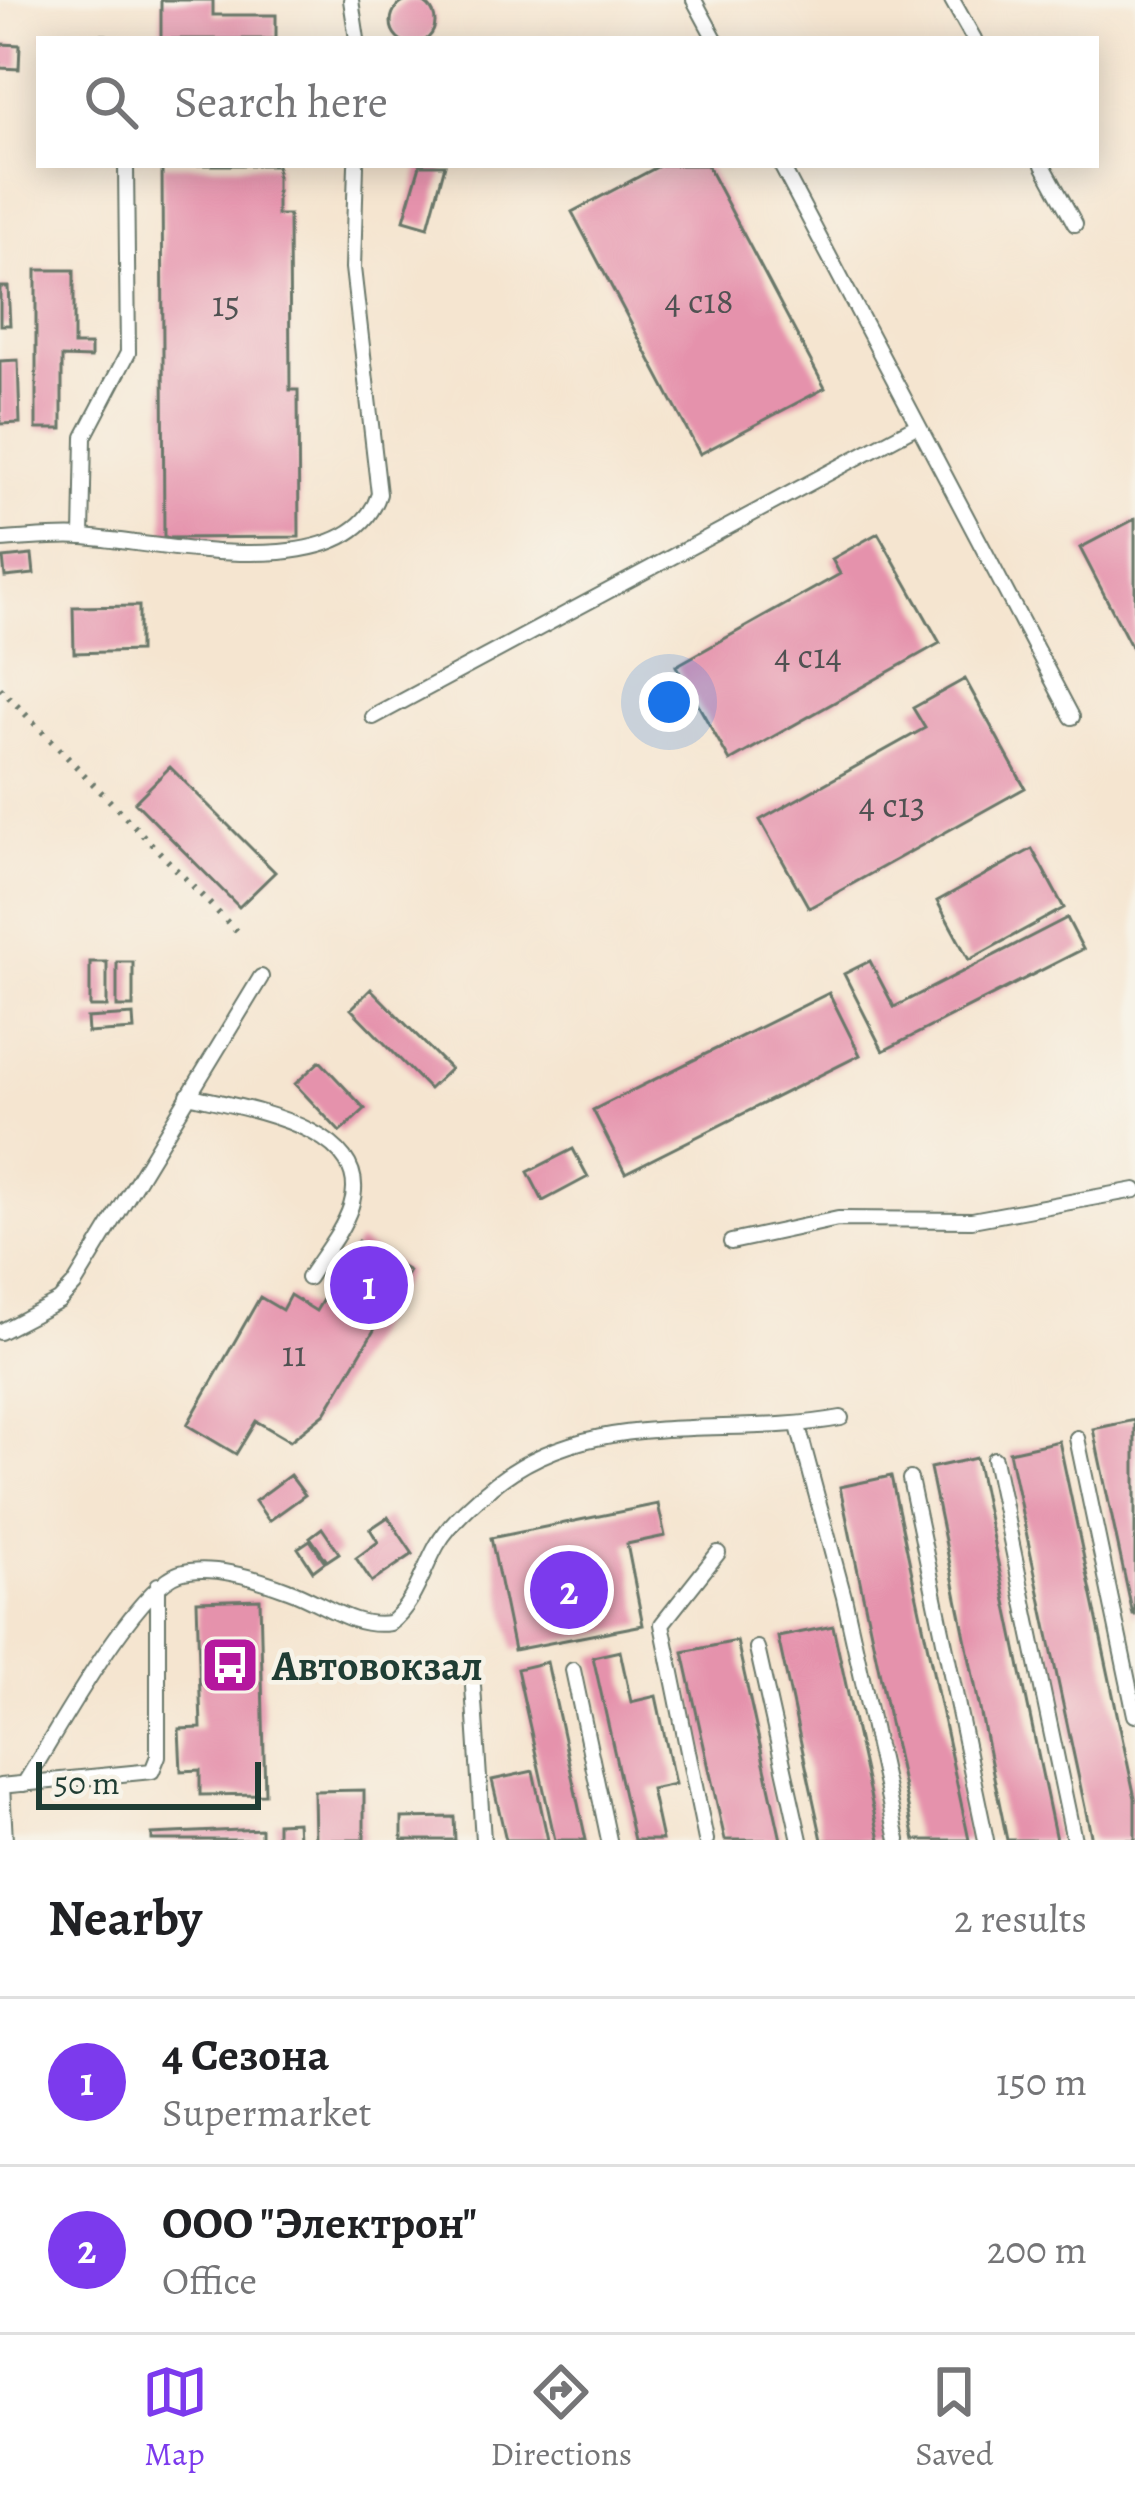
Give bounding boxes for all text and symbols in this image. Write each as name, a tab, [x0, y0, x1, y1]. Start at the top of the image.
search box	[36, 36, 1099, 168]
icon: search	[78, 69, 144, 135]
text: Search here	[174, 71, 388, 133]
house number: 4 с18	[665, 276, 733, 325]
house number: 15	[212, 279, 240, 328]
house number: 4 с14	[774, 631, 842, 680]
your location	[639, 672, 699, 732]
house number: 4 с13	[859, 780, 925, 829]
pin: 1	[330, 1240, 408, 1330]
house number: 11	[282, 1329, 306, 1378]
pin: 2	[530, 1545, 608, 1635]
bus stop icon: Автовокзал	[199, 1634, 261, 1696]
place label: Автовокзал	[271, 1637, 483, 1694]
scale bar	[36, 1756, 261, 1809]
text: 50 m	[54, 1760, 120, 1805]
text: Nearby	[48, 1883, 202, 1953]
text: 2 results	[954, 1892, 1087, 1945]
text: 4 Сезона	[162, 2024, 329, 2086]
text: 1	[80, 2055, 94, 2108]
text: 150 m	[996, 2055, 1087, 2108]
text: Supermarket	[162, 2086, 371, 2139]
text: ООО "Электрон"	[162, 2192, 477, 2254]
text: 2	[78, 2223, 96, 2276]
text: 200 m	[987, 2223, 1087, 2276]
text: Office	[162, 2254, 257, 2307]
tab: Map	[142, 2359, 208, 2476]
tab: Directions	[491, 2359, 632, 2476]
tab: Saved	[915, 2359, 993, 2476]

